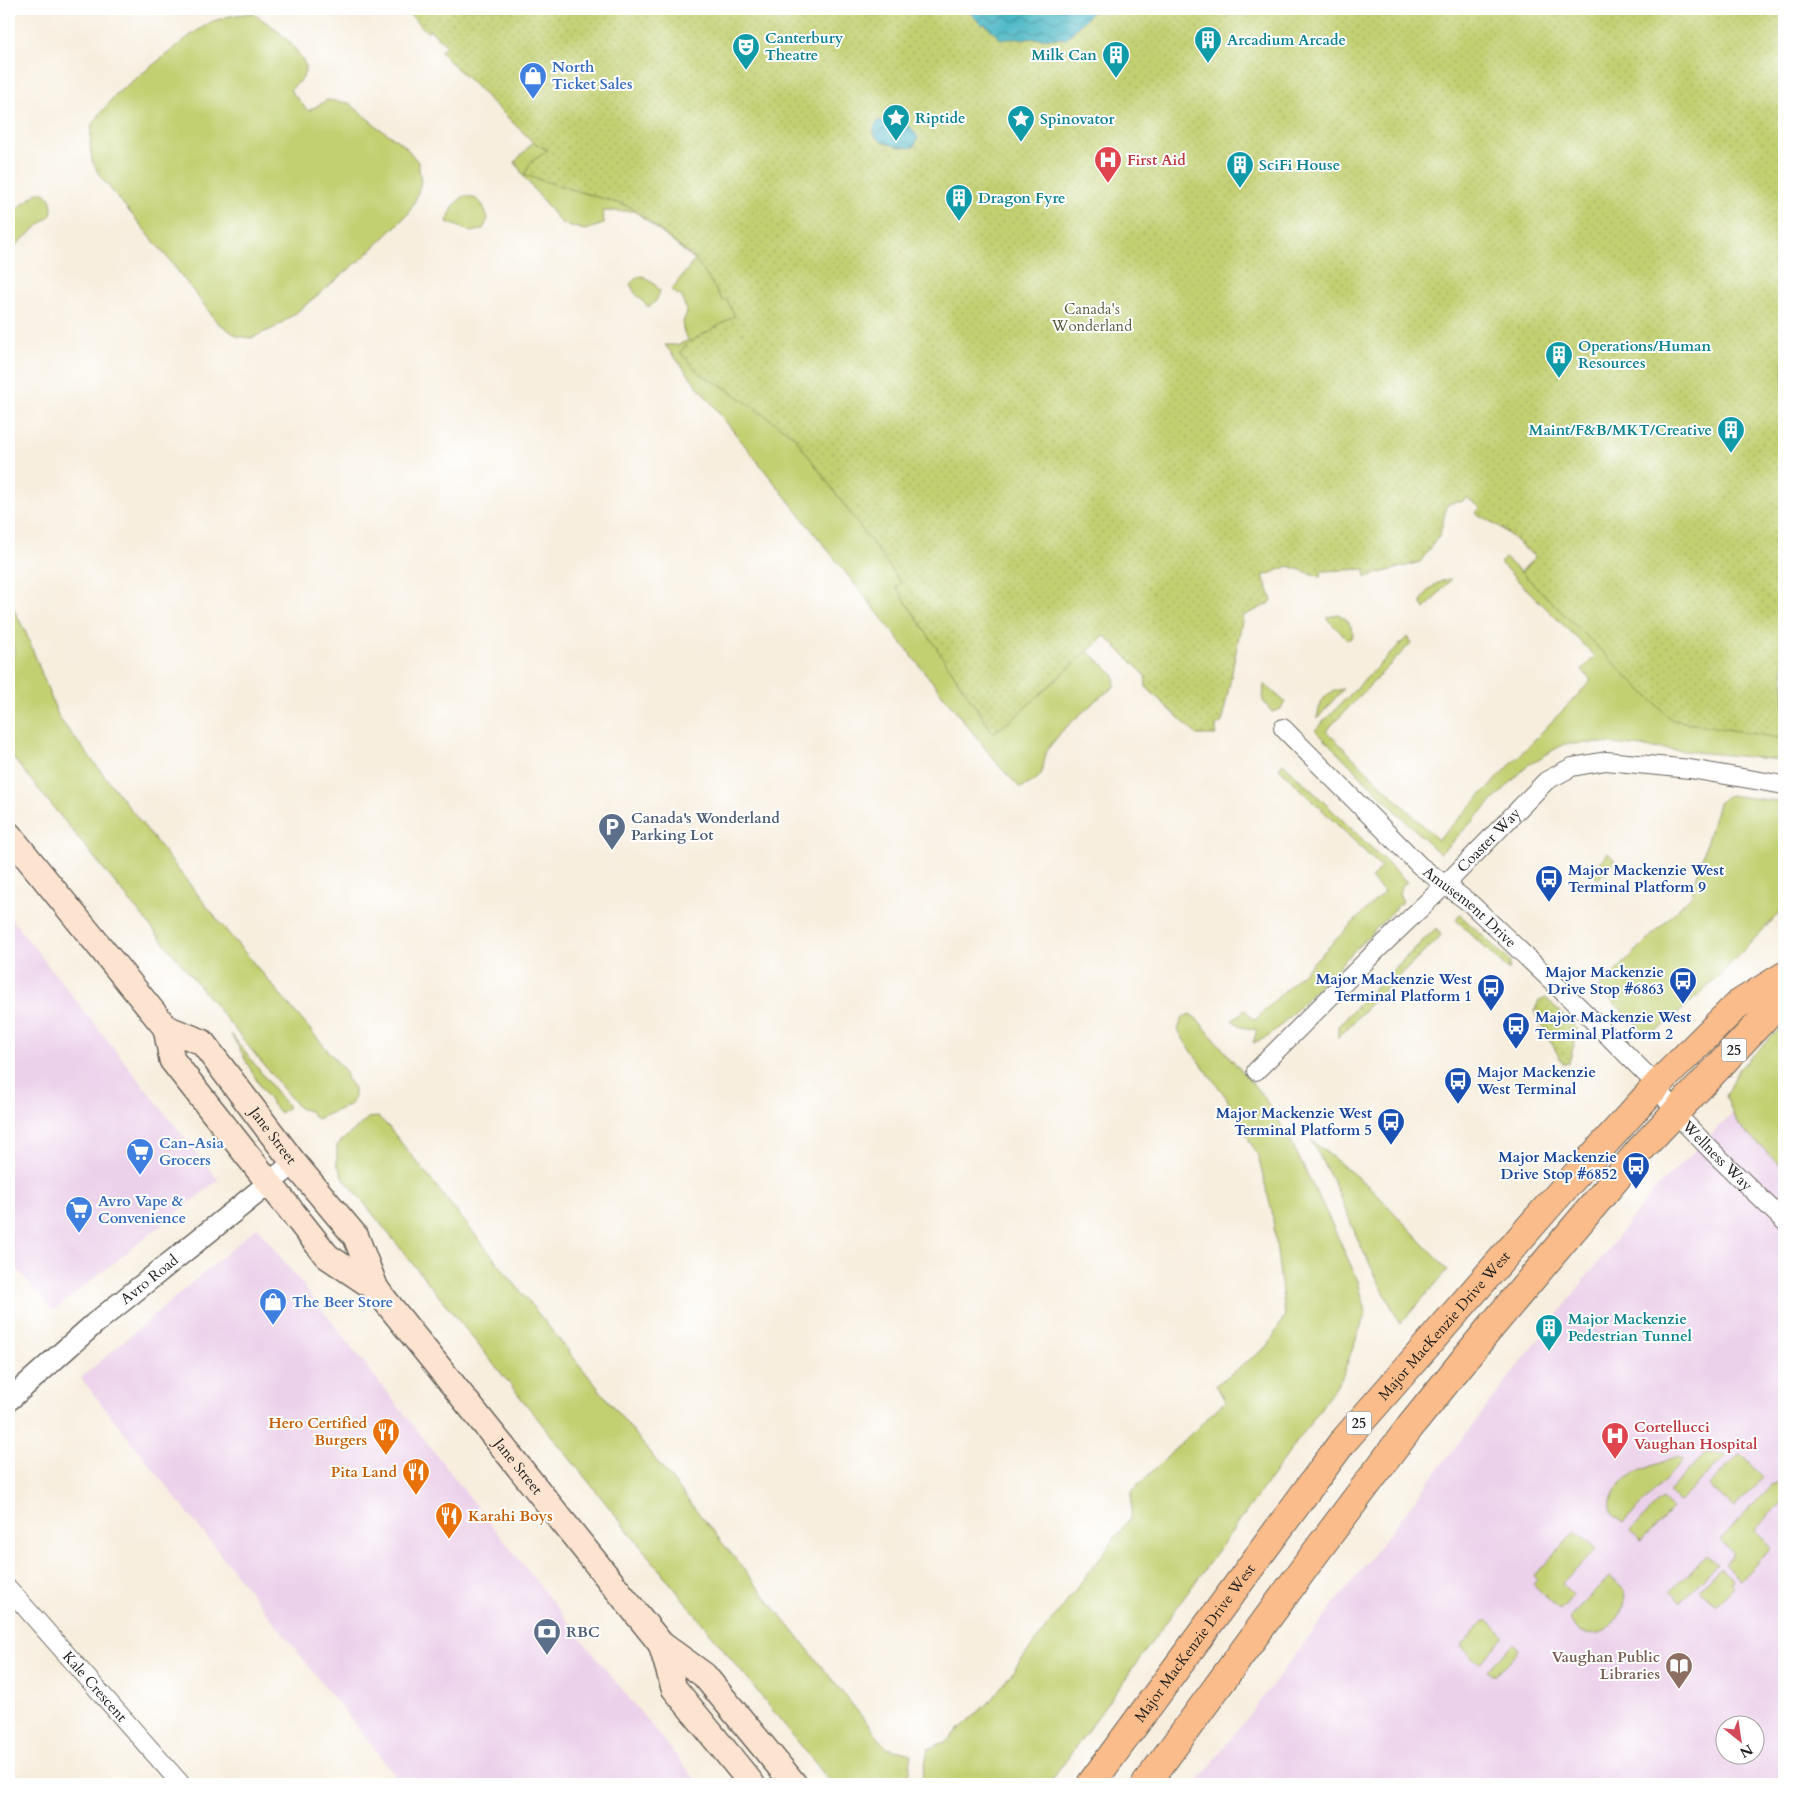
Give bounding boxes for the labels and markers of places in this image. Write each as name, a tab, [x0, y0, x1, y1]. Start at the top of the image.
building icon: Arcadium Arcade	[1193, 25, 1223, 64]
place label: Canterbury Theatre	[765, 28, 844, 65]
place label: Arcadium Arcade	[1227, 30, 1346, 50]
theatre icon: Canterbury Theatre	[731, 32, 761, 71]
building icon: Milk Can	[1101, 40, 1131, 79]
place label: Milk Can	[1031, 45, 1097, 65]
place label: North Ticket Sales	[552, 57, 633, 94]
shop icon: North Ticket Sales	[518, 61, 548, 100]
place icon: Riptide	[881, 103, 911, 142]
place icon: Spinovator	[1006, 104, 1036, 143]
place label: Riptide	[915, 108, 965, 128]
place label: Spinovator	[1040, 109, 1115, 129]
hospital icon: First Aid	[1093, 145, 1123, 184]
place label: First Aid	[1127, 150, 1186, 170]
building icon: SciFi House	[1225, 150, 1255, 189]
place label: SciFi House	[1259, 155, 1340, 175]
building icon: Dragon Fyre	[944, 183, 974, 222]
place label: Dragon Fyre	[978, 188, 1066, 208]
place label: Operations/Human Resources	[1578, 336, 1712, 373]
building icon: Operations/Human Resources	[1544, 340, 1574, 379]
building icon: Maint/F&B/MKT/Creative	[1716, 415, 1746, 454]
place label: Maint/F&B/MKT/Creative	[1529, 420, 1712, 440]
place label: Canada's Wonderland Parking Lot	[631, 808, 780, 845]
parking icon: Canada's Wonderland Parking Lot	[597, 812, 627, 851]
place label: Major Mackenzie West Terminal Platform 9	[1568, 860, 1725, 897]
bus stop icon: Major Mackenzie West Terminal Platform 9	[1534, 864, 1564, 903]
place label: Major Mackenzie Drive Stop #6863	[1545, 962, 1664, 999]
bus stop icon: Major Mackenzie Drive Stop #6863	[1668, 966, 1698, 1005]
place label: Major Mackenzie West Terminal Platform 1	[1316, 969, 1473, 1006]
bus stop icon: Major Mackenzie West Terminal Platform 1	[1476, 973, 1506, 1012]
place label: Major Mackenzie West Terminal Platform 2	[1535, 1007, 1692, 1044]
bus stop icon: Major Mackenzie West Terminal Platform 2	[1501, 1011, 1531, 1050]
place label: Major Mackenzie West Terminal	[1476, 1062, 1596, 1099]
bus stop icon: Major Mackenzie West Terminal	[1443, 1066, 1473, 1105]
place label: Major Mackenzie West Terminal Platform 5	[1216, 1103, 1373, 1140]
bus stop icon: Major Mackenzie West Terminal Platform 5	[1376, 1107, 1406, 1146]
place label: Can-Asia Grocers	[159, 1133, 224, 1170]
supermarket icon: Can-Asia Grocers	[125, 1137, 155, 1176]
place label: Major Mackenzie Drive Stop #6852	[1498, 1147, 1617, 1184]
bus stop icon: Major Mackenzie Drive Stop #6852	[1621, 1151, 1651, 1190]
place label: Avro Vape & Convenience	[98, 1191, 186, 1228]
supermarket icon: Avro Vape & Convenience	[64, 1195, 94, 1234]
shop icon: The Beer Store	[258, 1287, 288, 1326]
place label: The Beer Store	[292, 1292, 393, 1312]
place label: Major Mackenzie Pedestrian Tunnel	[1568, 1309, 1693, 1346]
building icon: Major Mackenzie Pedestrian Tunnel	[1534, 1313, 1564, 1352]
place label: Hero Certified Burgers	[269, 1413, 367, 1450]
restaurant icon: Hero Certified Burgers	[371, 1417, 401, 1456]
place label: Cortellucci Vaughan Hospital	[1634, 1417, 1758, 1454]
hospital icon: Cortellucci Vaughan Hospital	[1600, 1421, 1630, 1460]
restaurant icon: Pita Land	[401, 1457, 431, 1496]
place label: Pita Land	[331, 1462, 397, 1482]
restaurant icon: Karahi Boys	[434, 1501, 464, 1540]
place label: Karahi Boys	[468, 1506, 553, 1526]
bank icon: RBC	[532, 1617, 562, 1656]
place label: RBC	[566, 1622, 600, 1642]
place label: Vaughan Public Libraries	[1552, 1647, 1660, 1684]
library icon: Vaughan Public Libraries	[1664, 1651, 1694, 1690]

